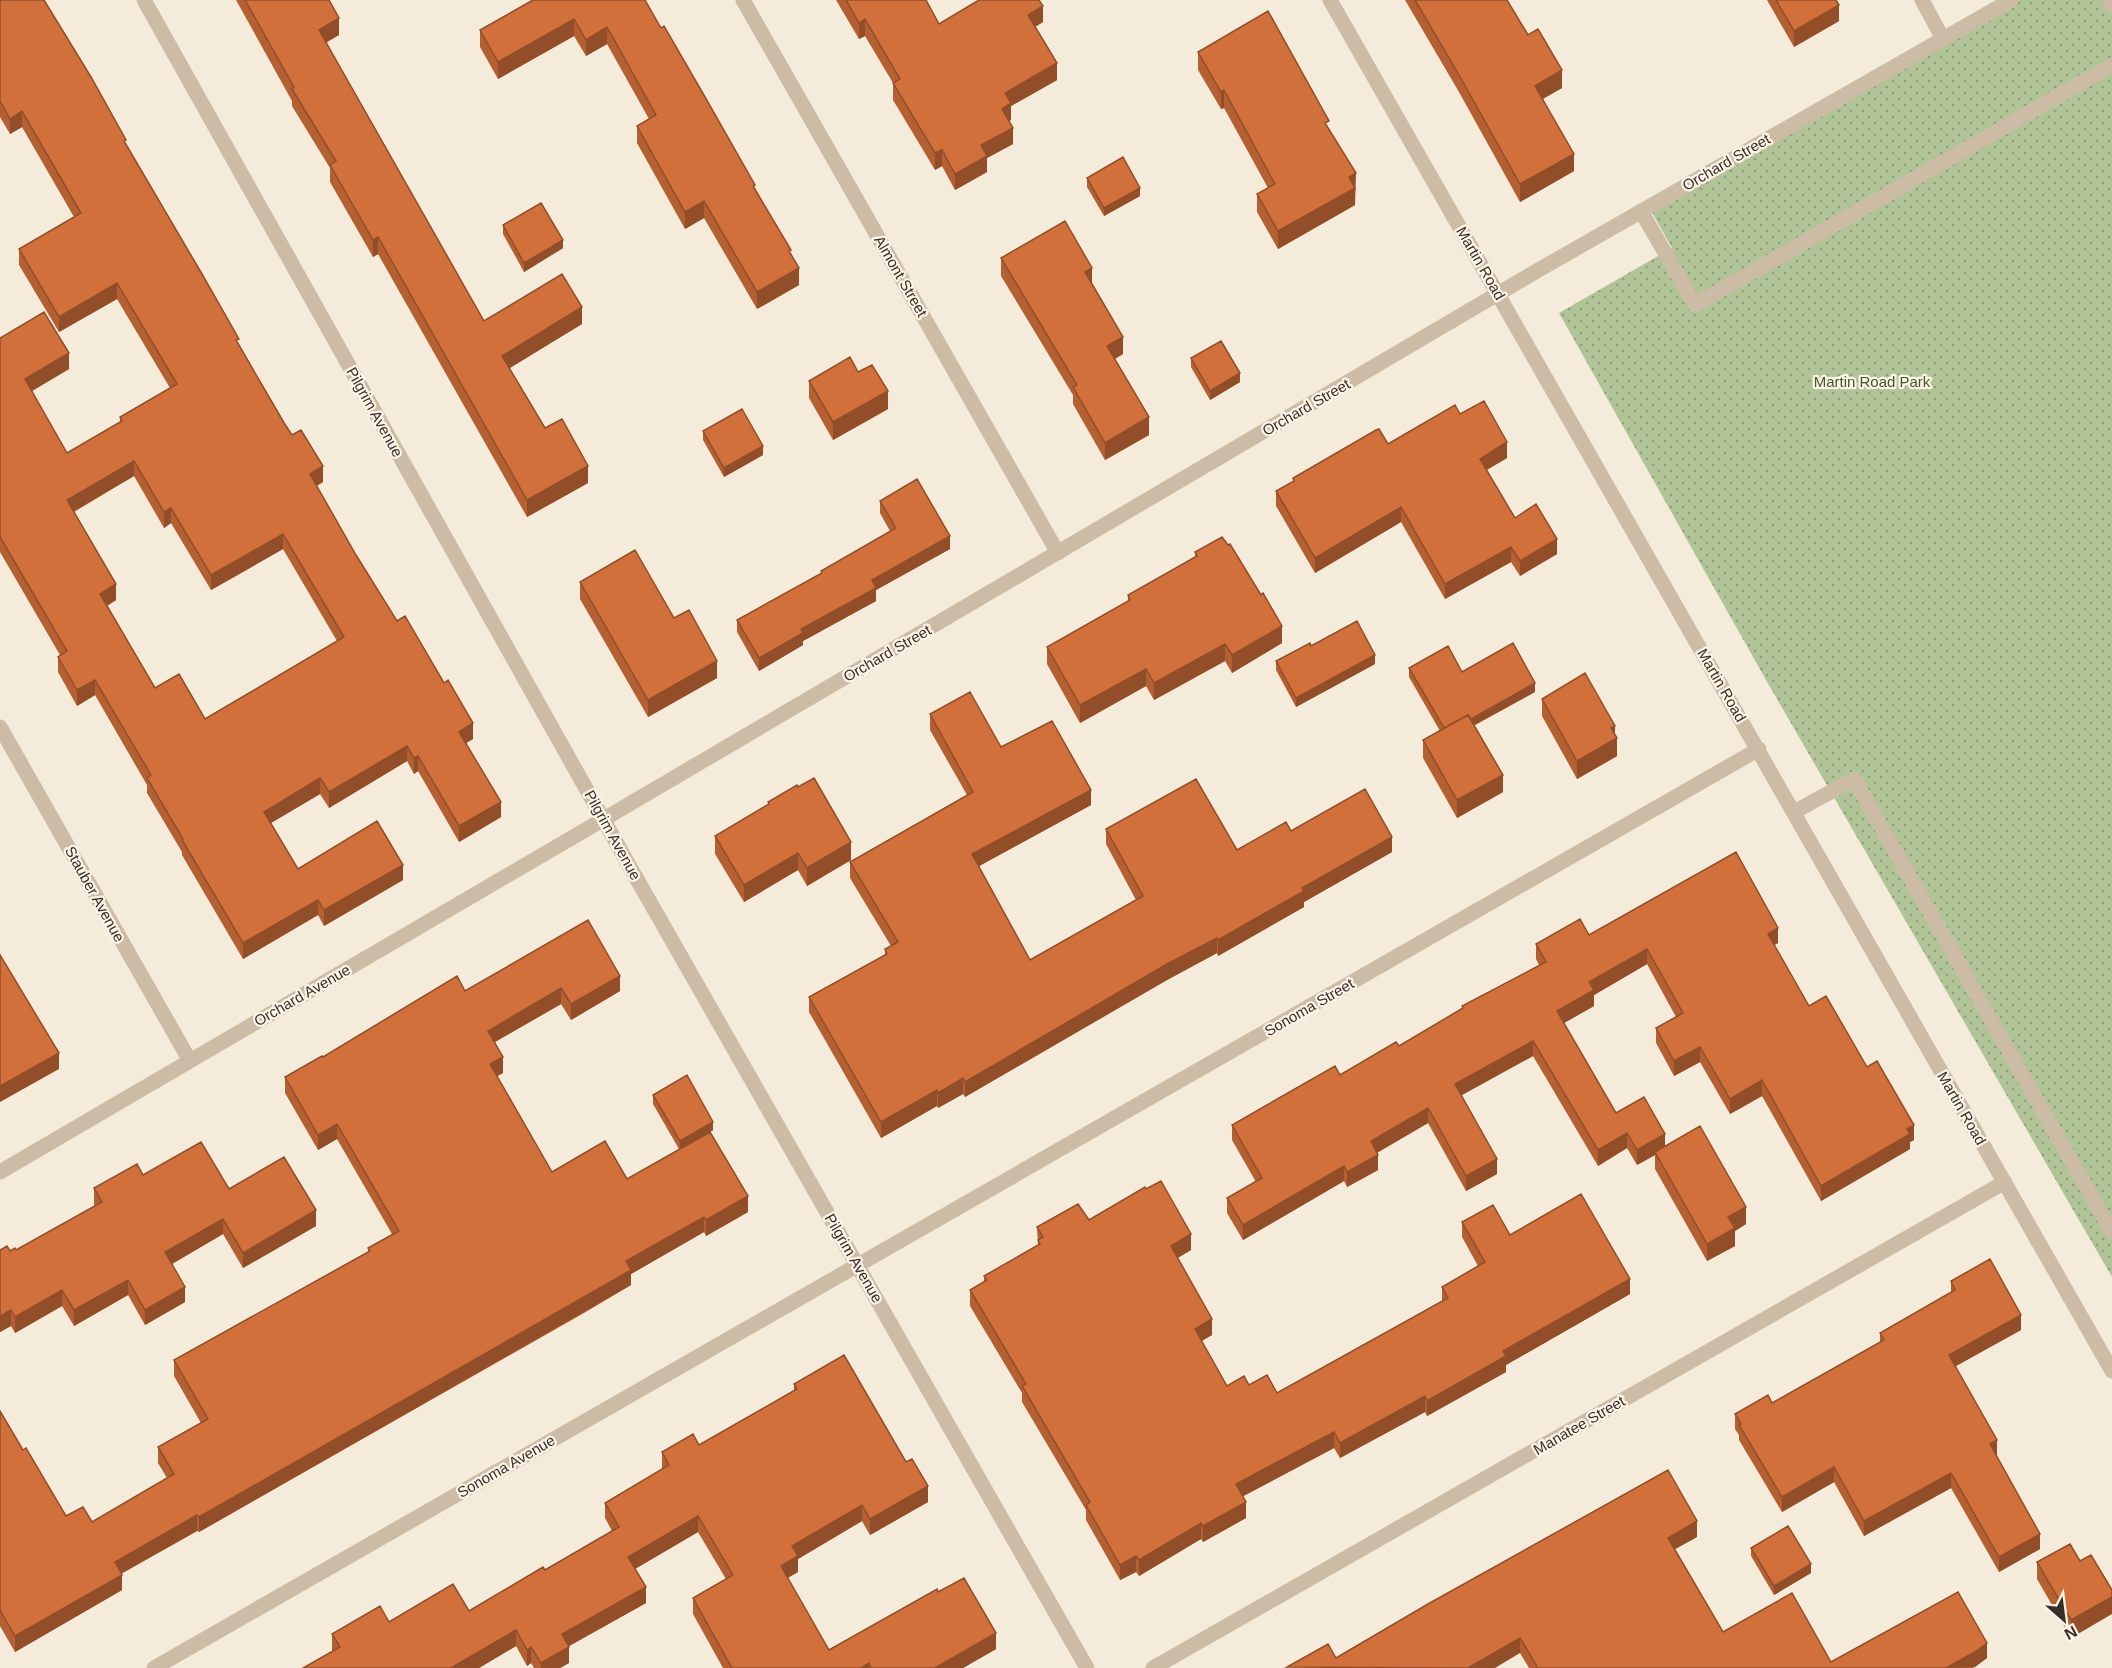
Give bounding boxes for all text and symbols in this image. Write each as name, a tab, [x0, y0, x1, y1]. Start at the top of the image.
street label: Orchard Street	[1679, 130, 1774, 194]
street label: Martin Road	[1453, 223, 1509, 303]
street label: Almont Street	[871, 232, 931, 320]
street label: Pilgrim Avenue	[343, 364, 407, 460]
park label: Martin Road Park	[1814, 373, 1931, 390]
street label: Orchard Street	[1259, 375, 1354, 439]
street label: Orchard Street	[840, 621, 935, 685]
street label: Martin Road	[1694, 645, 1750, 725]
street label: Pilgrim Avenue	[581, 787, 645, 883]
street label: Stauber Avenue	[62, 843, 128, 945]
street label: Orchard Avenue	[251, 961, 353, 1029]
street label: Sonoma Street	[1261, 974, 1357, 1039]
street label: Martin Road	[1934, 1068, 1990, 1148]
street label: Pilgrim Avenue	[822, 1211, 886, 1305]
street label: Manatee Street	[1530, 1392, 1628, 1458]
street label: Sonoma Avenue	[454, 1431, 558, 1501]
north arrow	[2034, 1590, 2094, 1650]
text: N	[2062, 1623, 2080, 1643]

